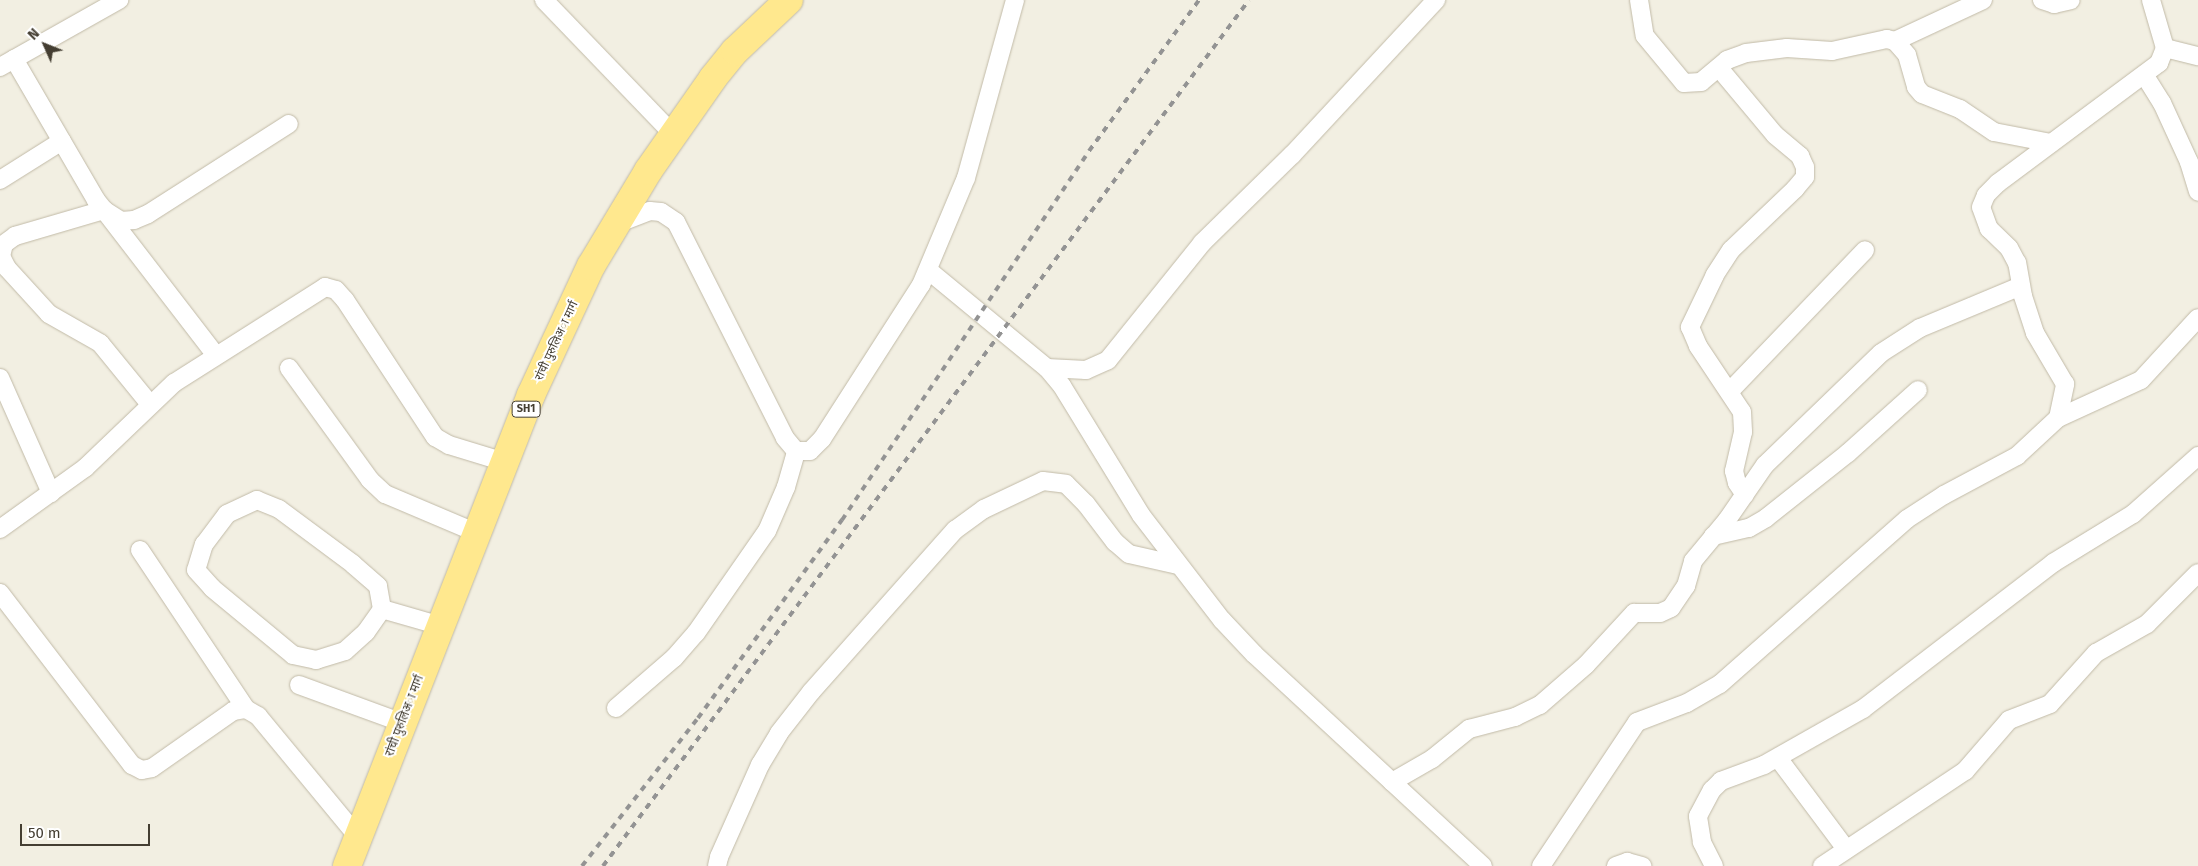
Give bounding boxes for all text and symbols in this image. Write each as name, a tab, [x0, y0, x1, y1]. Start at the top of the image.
north arrow	[20, 20, 70, 70]
text: N	[25, 25, 43, 43]
street label: रांची पुरुलिअा मार्ग	[532, 299, 582, 383]
road number: SH1	[511, 400, 541, 418]
street label: रांची पुरुलिअा मार्ग	[383, 673, 427, 759]
scale bar	[22, 814, 152, 846]
text: 50 m	[28, 824, 61, 842]

